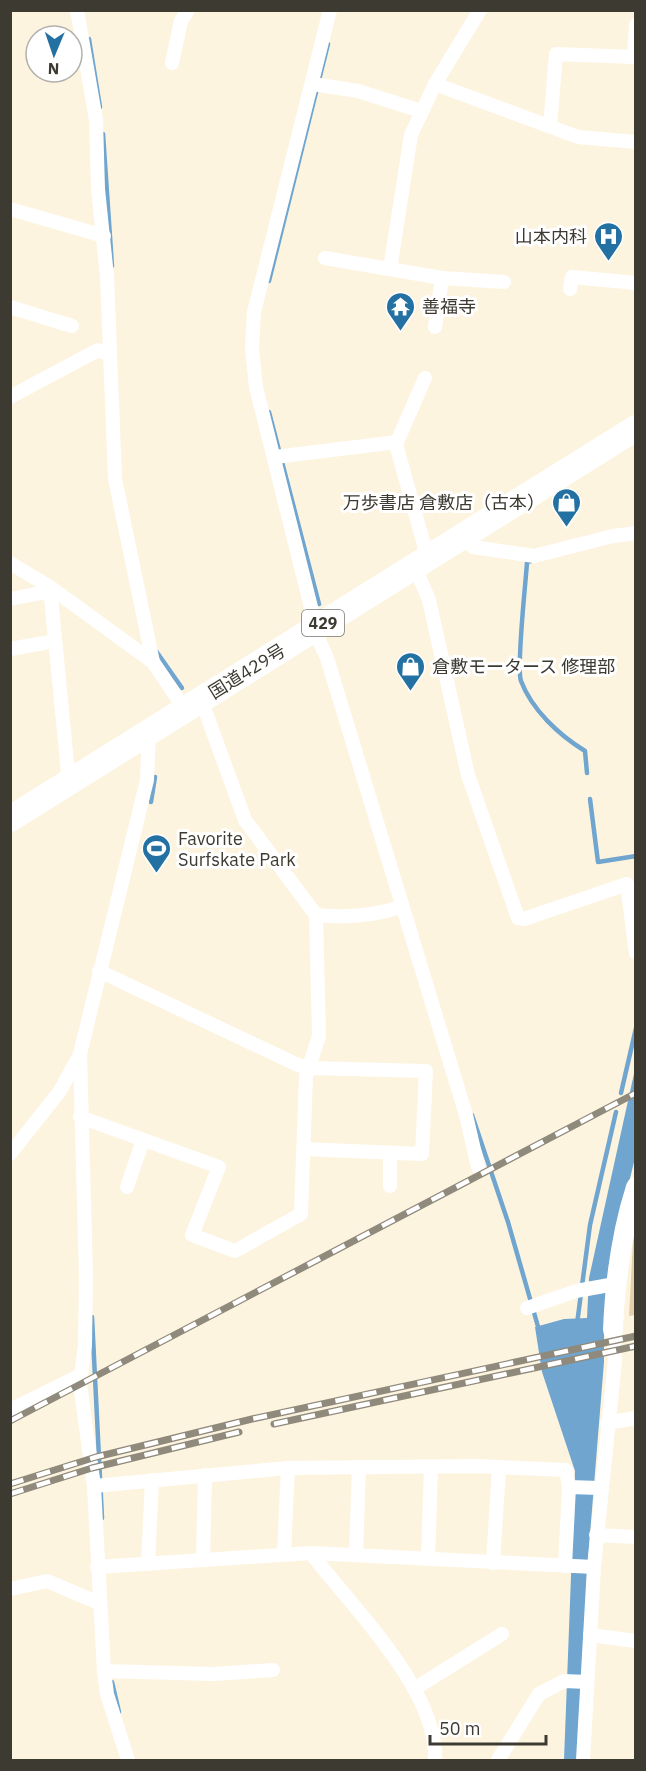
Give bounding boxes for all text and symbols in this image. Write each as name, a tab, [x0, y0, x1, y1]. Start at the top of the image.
north arrow	[24, 24, 84, 84]
text: N	[47, 59, 60, 79]
hospital icon: 山本内科	[592, 220, 624, 262]
place label: 山本内科	[515, 225, 587, 248]
temple icon: 善福寺	[385, 290, 417, 332]
place label: 善福寺	[422, 295, 476, 318]
shop icon: 万歩書店 倉敷店（古本）	[550, 486, 582, 528]
place label: 万歩書店 倉敷店（古本）	[343, 491, 545, 514]
road number: 429	[302, 610, 344, 636]
street label: 国道429号	[204, 638, 290, 704]
shop icon: 倉敷モータース 修理部	[395, 650, 427, 692]
place label: 倉敷モータース 修理部	[432, 655, 615, 678]
place label: Favorite Surfskate Park	[178, 827, 296, 871]
sports icon: Favorite Surfskate Park	[141, 832, 173, 874]
scale bar	[430, 1708, 546, 1746]
text: 50 m	[439, 1717, 481, 1740]

